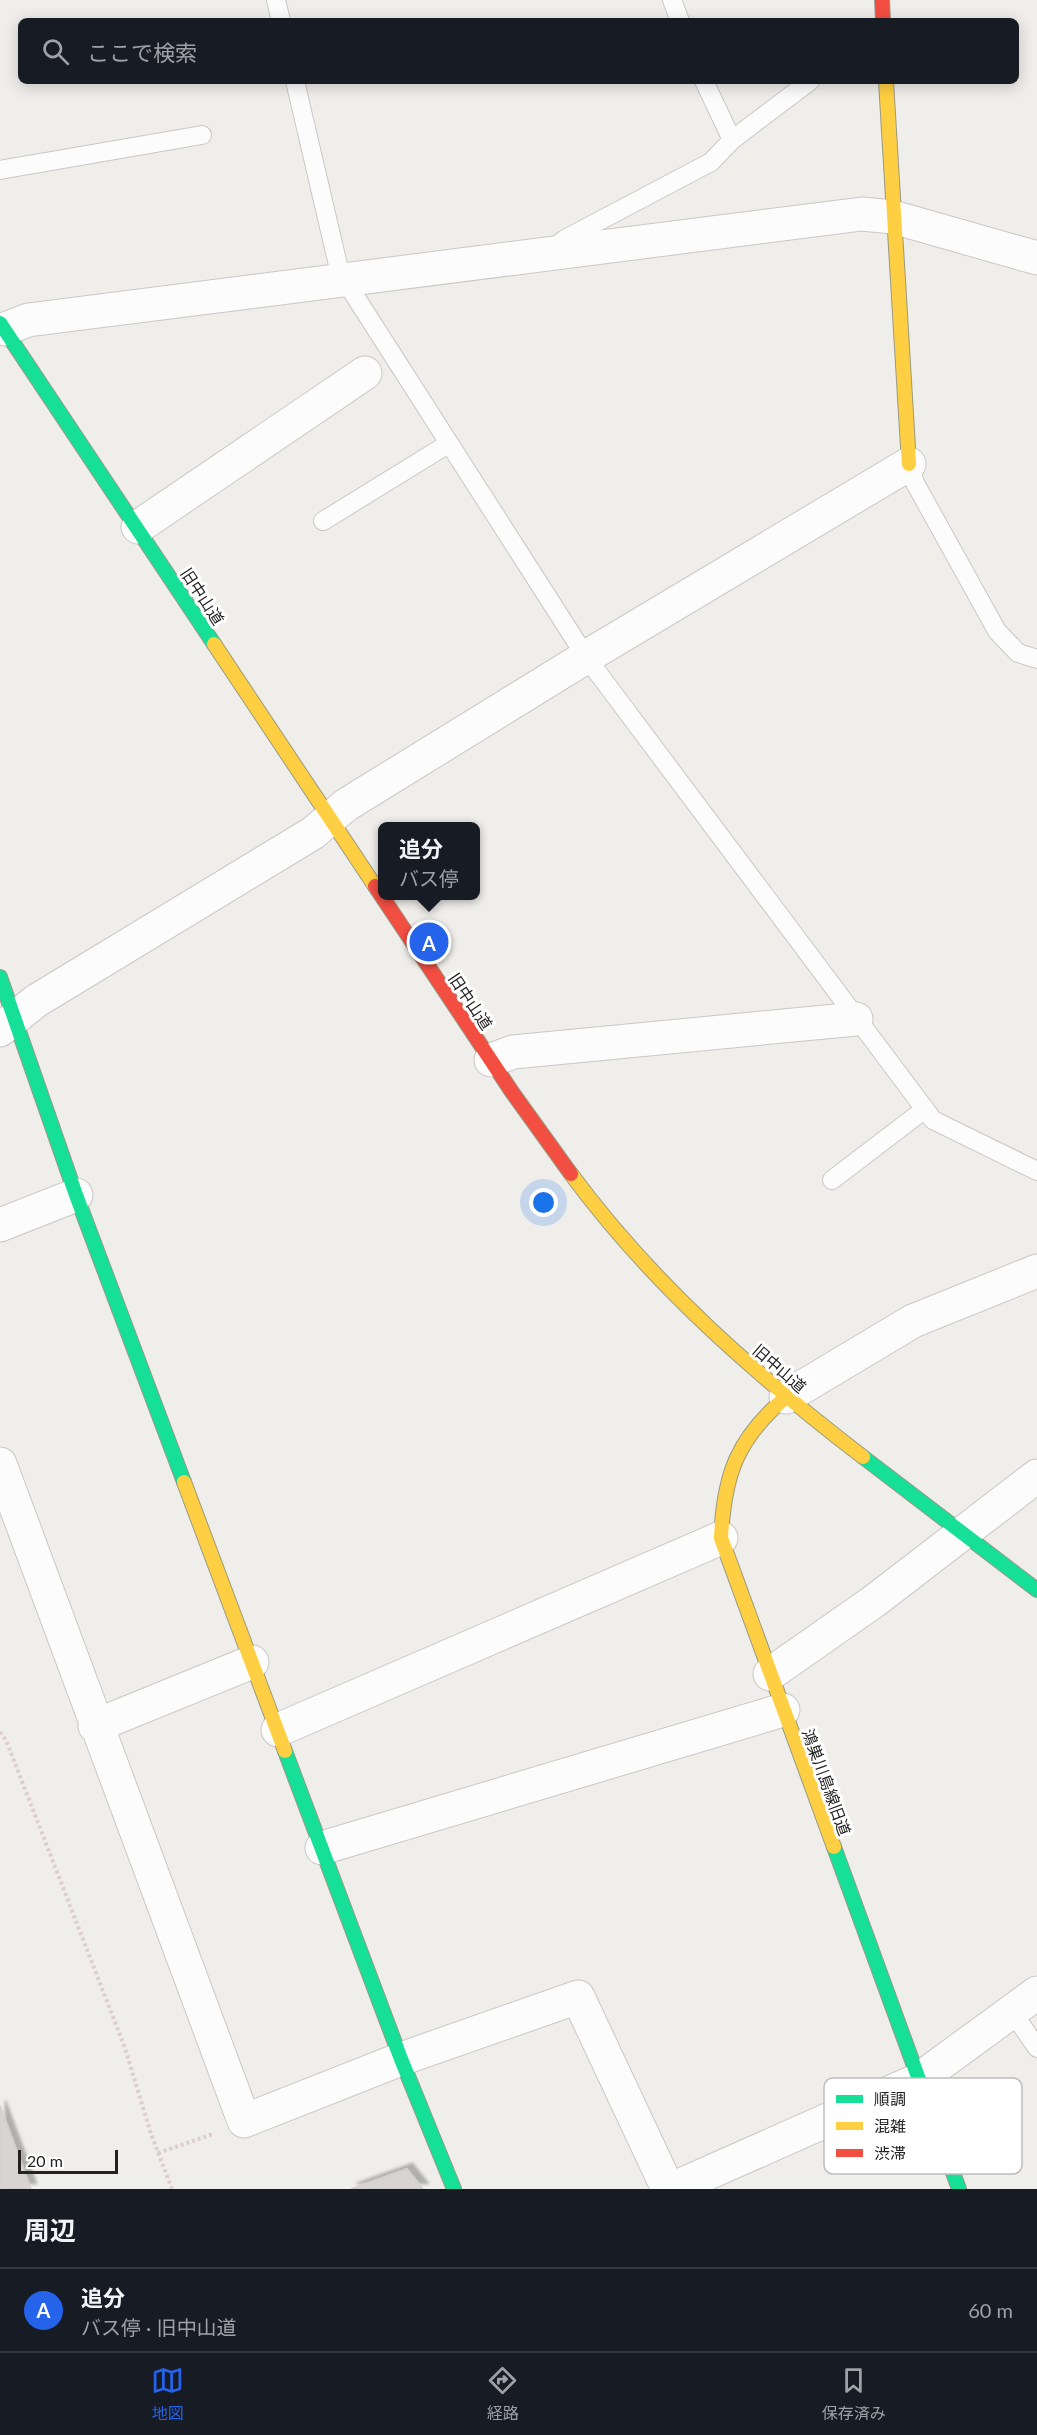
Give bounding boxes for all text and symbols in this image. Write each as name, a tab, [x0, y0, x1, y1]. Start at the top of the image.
search box	[18, 18, 1019, 84]
icon: search	[39, 35, 72, 68]
text: ここで検索	[87, 39, 197, 66]
street label: 旧中山道	[178, 564, 228, 628]
popup	[378, 822, 480, 900]
text: 追分	[399, 835, 443, 862]
text: バス停	[399, 866, 459, 890]
pin: A	[410, 920, 448, 964]
street label: 旧中山道	[445, 969, 497, 1033]
your location	[529, 1188, 558, 1217]
street label: 旧中山道	[750, 1340, 810, 1396]
street label: 鴻巣川島線旧道	[799, 1726, 855, 1838]
legend	[824, 2078, 1022, 2174]
text: 順調	[874, 2089, 906, 2108]
text: 混雑	[874, 2116, 906, 2135]
text: 渋滞	[874, 2143, 906, 2162]
scale bar	[18, 2147, 118, 2174]
text: 20 m	[27, 2151, 63, 2170]
text: 周辺	[24, 2214, 76, 2246]
text: 追分	[81, 2284, 125, 2311]
text: A	[37, 2298, 50, 2322]
text: 60 m	[968, 2298, 1013, 2322]
text: バス停 · 旧中山道	[81, 2315, 236, 2339]
tab: 地図	[151, 2364, 184, 2424]
tab: 経路	[486, 2364, 519, 2424]
tab: 保存済み	[822, 2364, 886, 2424]

